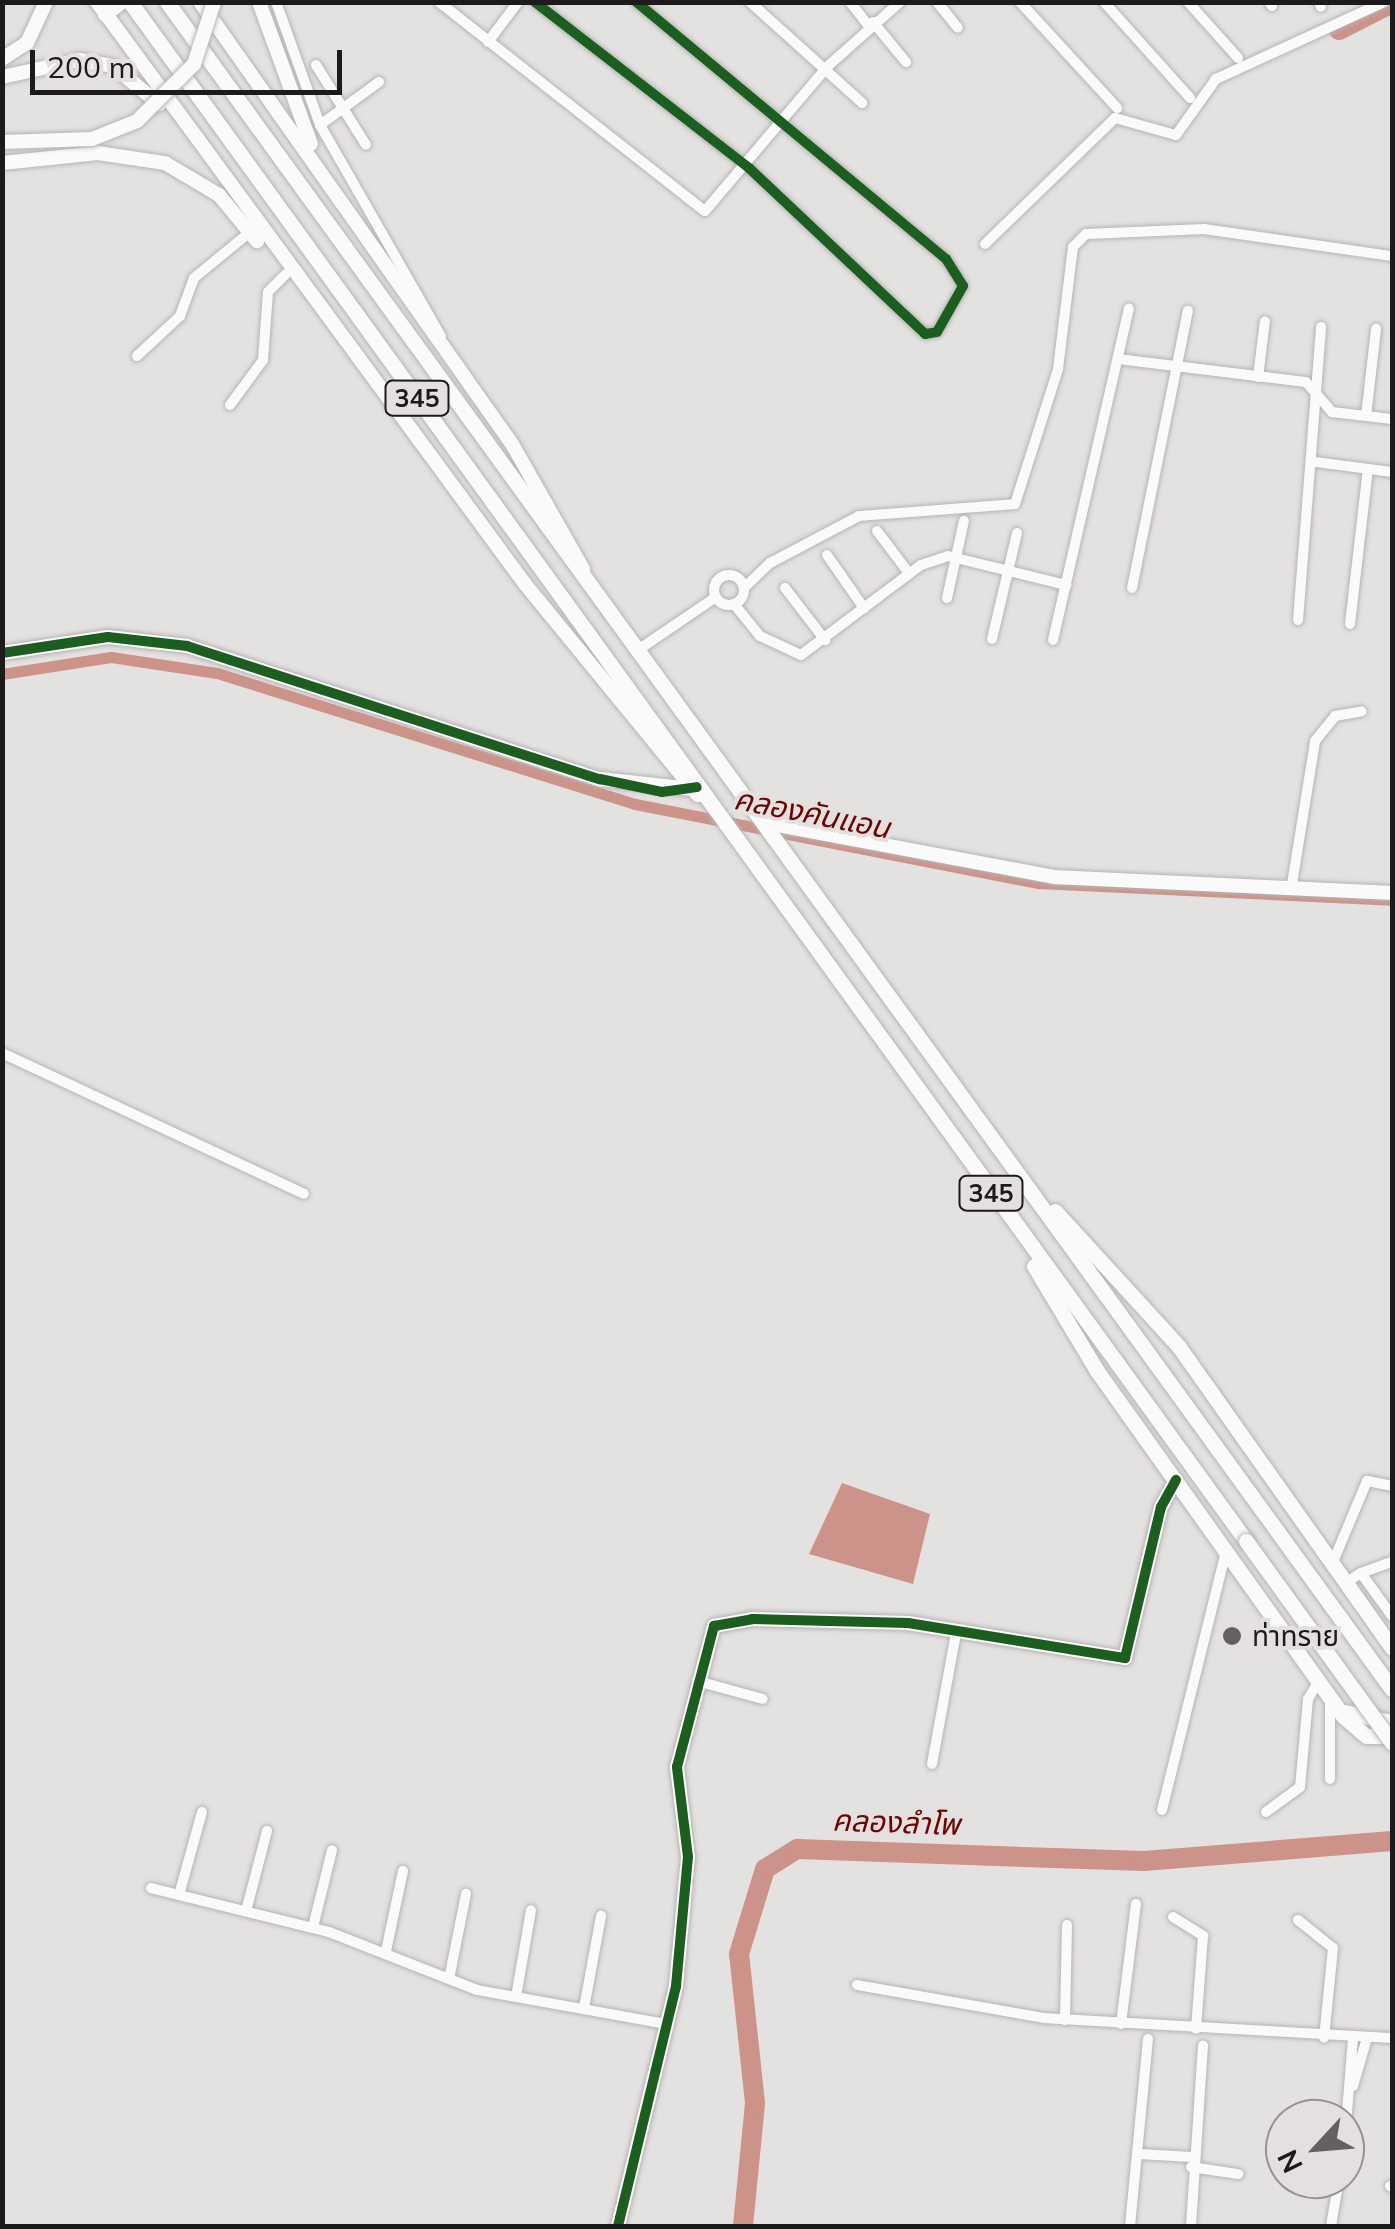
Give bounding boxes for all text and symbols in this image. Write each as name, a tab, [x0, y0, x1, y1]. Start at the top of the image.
scale bar	[35, 30, 348, 92]
text: 200 m	[47, 48, 135, 86]
road number: 345	[384, 378, 450, 418]
water label: คลองคันแอน	[731, 780, 893, 846]
road number: 345	[958, 1173, 1024, 1213]
place label: ท่าทราย	[1252, 1619, 1339, 1653]
marker: ท่าทราย	[1221, 1625, 1243, 1647]
water label: คลองลำโพ	[832, 1802, 960, 1842]
north arrow	[1265, 2099, 1365, 2199]
text: N	[1269, 2144, 1310, 2179]

